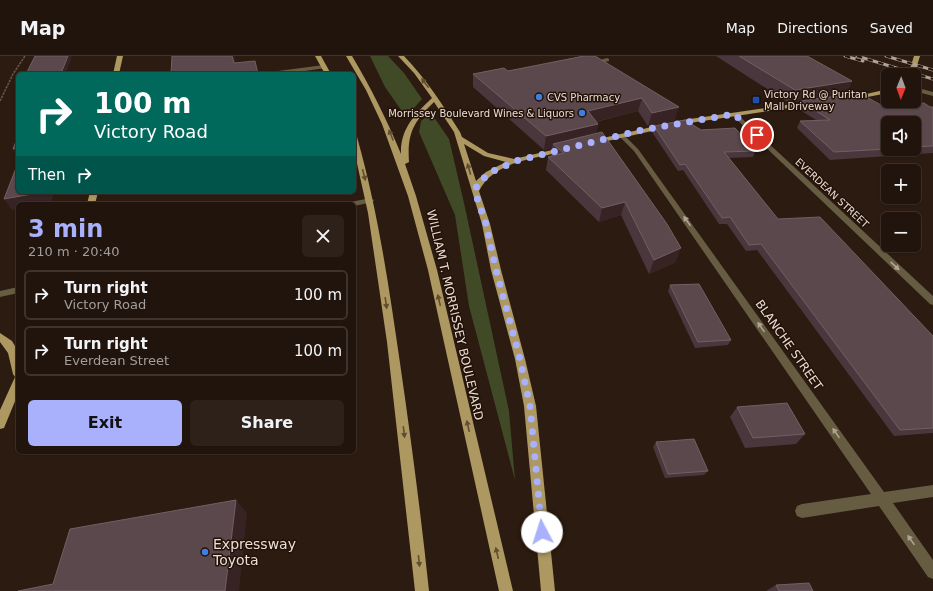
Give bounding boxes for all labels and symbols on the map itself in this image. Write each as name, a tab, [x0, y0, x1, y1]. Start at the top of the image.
north arrow	[881, 68, 921, 108]
one-way arrow	[420, 78, 429, 89]
place label: Victory Rd @ Puritan Mall Driveway	[764, 89, 867, 112]
marker: CVS Pharmacy	[534, 92, 544, 102]
place label: CVS Pharmacy	[547, 92, 620, 103]
marker: Victory Rd @ Puritan Mall Driveway	[751, 95, 761, 105]
place label: Morrissey Boulevard Wines & Liquors	[388, 108, 574, 119]
marker: Morrissey Boulevard Wines & Liquors	[577, 108, 587, 118]
pin	[740, 118, 774, 152]
one-way arrow	[387, 128, 393, 140]
street label: EVERDEAN STREET	[793, 156, 872, 230]
one-way arrow	[466, 163, 472, 175]
one-way arrow	[362, 169, 368, 181]
street label: WILLIAM T. MORRISSEY BOULEVARD	[424, 208, 486, 422]
one-way arrow	[682, 215, 691, 226]
one-way arrow	[890, 261, 900, 271]
one-way arrow	[436, 293, 442, 305]
one-way arrow	[383, 297, 390, 309]
street label: BLANCHE STREET	[753, 297, 826, 393]
one-way arrow	[757, 322, 765, 332]
one-way arrow	[465, 420, 471, 432]
one-way arrow	[401, 426, 407, 438]
one-way arrow	[832, 428, 840, 439]
position arrow	[521, 511, 563, 553]
one-way arrow	[907, 535, 915, 545]
place label: Expressway Toyota	[212, 536, 296, 568]
marker: Expressway Toyota	[200, 547, 210, 557]
one-way arrow	[494, 547, 500, 559]
one-way arrow	[416, 555, 422, 567]

